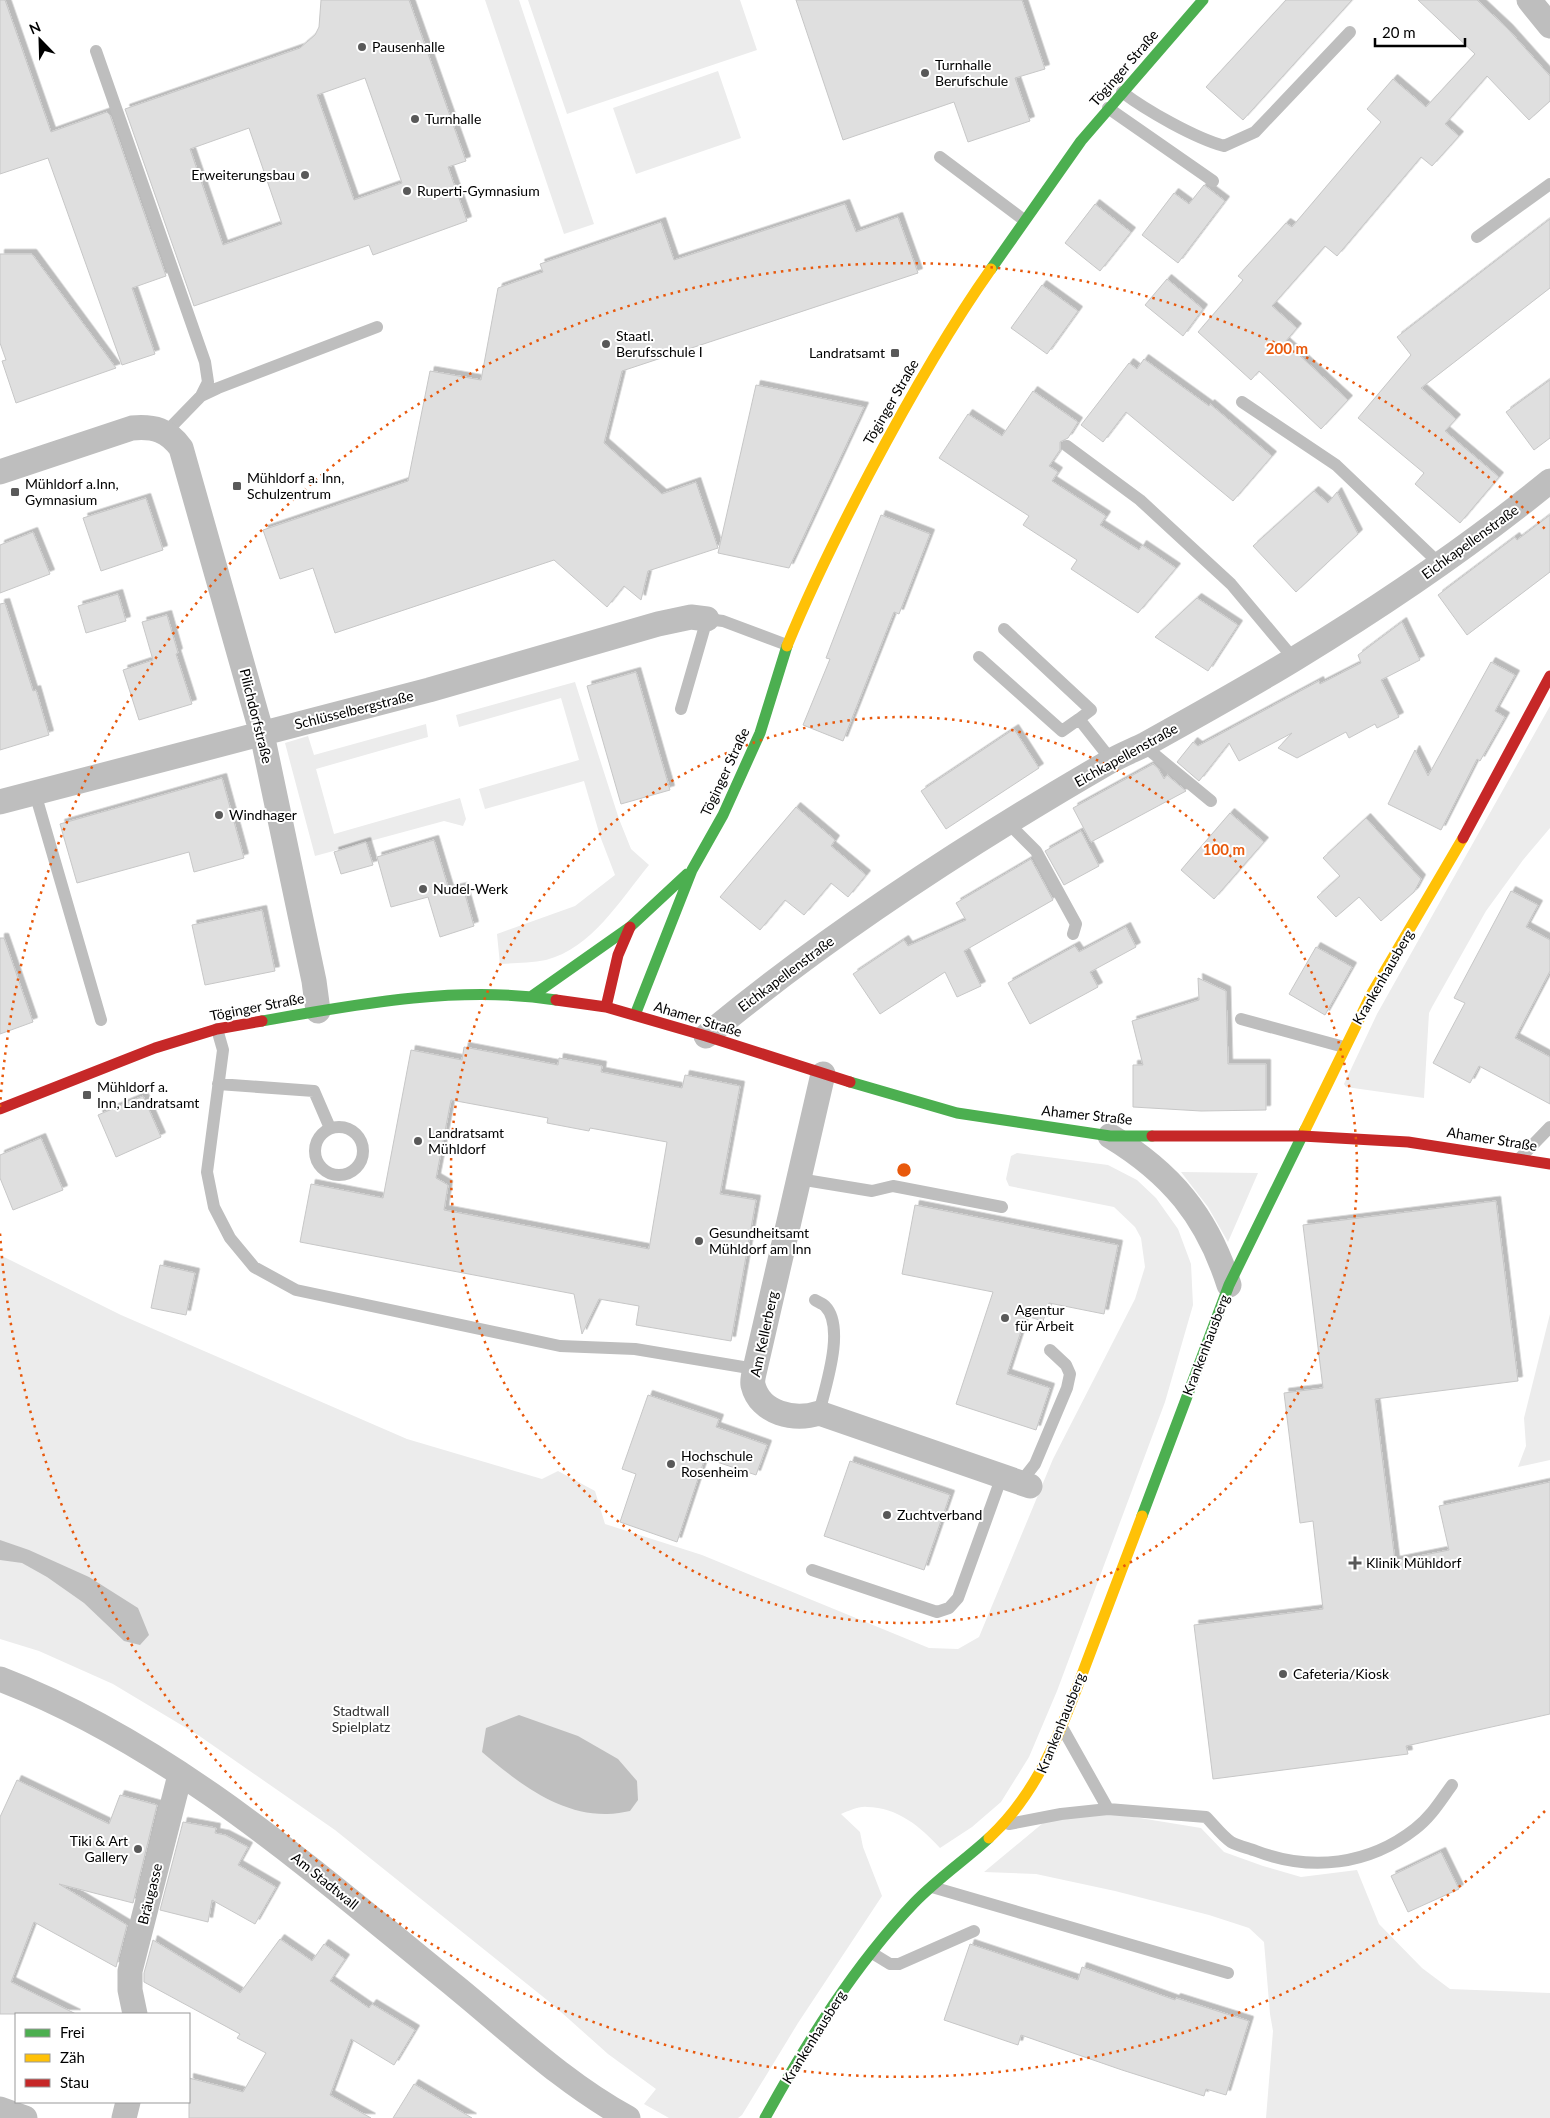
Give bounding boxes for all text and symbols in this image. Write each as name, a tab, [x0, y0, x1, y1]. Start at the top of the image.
north arrow	[15, 15, 65, 65]
scale bar	[1375, 15, 1465, 47]
text: N	[26, 18, 43, 38]
text: 20 m	[1382, 23, 1416, 41]
street label: Töginger Straße	[1086, 26, 1161, 109]
place label: Pausenhalle	[372, 38, 445, 55]
marker: Pausenhalle	[356, 41, 368, 53]
place label: Turnhalle Berufschule	[935, 56, 1008, 89]
marker: Turnhalle Berufschule	[919, 67, 931, 79]
place label: Turnhalle	[425, 110, 481, 127]
marker: Turnhalle	[409, 113, 421, 125]
place label: Erweiterungsbau	[191, 166, 295, 183]
marker: Erweiterungsbau	[299, 169, 311, 181]
place label: Ruperti-Gymnasium	[417, 182, 540, 199]
marker: Ruperti-Gymnasium	[401, 185, 413, 197]
place label: Staatl. Berufsschule I	[616, 327, 703, 360]
marker: Staatl. Berufsschule I	[600, 338, 612, 350]
text: 200 m	[1266, 339, 1308, 357]
place label: Landratsamt	[809, 344, 885, 361]
marker: Landratsamt	[889, 347, 901, 359]
street label: Töginger Straße	[859, 356, 922, 447]
place label: Mühldorf a. Inn, Schulzentrum	[247, 469, 344, 502]
place label: Mühldorf a.Inn, Gymnasium	[25, 475, 119, 508]
marker: Mühldorf a. Inn, Schulzentrum	[231, 480, 243, 492]
marker: Mühldorf a.Inn, Gymnasium	[9, 486, 21, 498]
street label: Eichkapellenstraße	[1418, 501, 1521, 582]
street label: Pilichdorfstraße	[236, 667, 276, 765]
street label: Schlüsselbergstraße	[293, 687, 415, 733]
street label: Eichkapellenstraße	[1071, 719, 1180, 790]
street label: Töginger Straße	[697, 725, 752, 819]
place label: Windhager	[229, 806, 297, 823]
marker: Windhager	[213, 809, 225, 821]
text: 100 m	[1203, 840, 1245, 858]
place label: Nudel-Werk	[433, 880, 509, 897]
marker: Nudel-Werk	[417, 883, 429, 895]
street label: Krankenhausberg	[1348, 926, 1417, 1027]
street label: Eichkapellenstraße	[734, 932, 837, 1015]
street label: Töginger Straße	[208, 989, 306, 1024]
street label: Ahamer Straße	[652, 997, 744, 1040]
place label: Mühldorf a. Inn, Landratsamt	[97, 1078, 199, 1111]
marker: Mühldorf a. Inn, Landratsamt	[81, 1089, 93, 1101]
street label: Ahamer Straße	[1041, 1101, 1133, 1128]
street label: Ahamer Straße	[1446, 1123, 1538, 1154]
place label: Landratsamt Mühldorf	[428, 1124, 504, 1157]
marker: Landratsamt Mühldorf	[412, 1135, 424, 1147]
centre of rings	[895, 1161, 913, 1179]
place label: Gesundheitsamt Mühldorf am Inn	[709, 1224, 811, 1257]
marker: Gesundheitsamt Mühldorf am Inn	[693, 1235, 705, 1247]
street label: Am Kellerberg	[746, 1289, 781, 1378]
street label: Krankenhausberg	[1178, 1292, 1233, 1398]
place label: Agentur für Arbeit	[1015, 1301, 1074, 1334]
marker: Agentur für Arbeit	[999, 1312, 1011, 1324]
place label: Hochschule Rosenheim	[681, 1447, 753, 1480]
marker: Hochschule Rosenheim	[665, 1458, 677, 1470]
place label: Zuchtverband	[897, 1506, 982, 1523]
marker: Zuchtverband	[881, 1509, 893, 1521]
place label: Klinik Mühldorf	[1366, 1554, 1461, 1571]
marker: Klinik Mühldorf	[1348, 1556, 1362, 1570]
place label: Cafeteria/Kiosk	[1293, 1665, 1390, 1682]
marker: Cafeteria/Kiosk	[1277, 1668, 1289, 1680]
street label: Krankenhausberg	[1033, 1670, 1088, 1776]
park label: Stadtwall Spielplatz	[332, 1702, 390, 1735]
place label: Tiki & Art Gallery	[70, 1832, 129, 1865]
marker: Tiki & Art Gallery	[132, 1843, 144, 1855]
street label: Am Stadtwall	[288, 1848, 362, 1913]
street label: Bräugasse	[134, 1862, 165, 1926]
street label: Krankenhausberg	[778, 1987, 849, 2087]
legend	[15, 2013, 190, 2103]
text: Frei	[60, 2023, 85, 2041]
text: Zäh	[60, 2048, 85, 2066]
text: Stau	[60, 2073, 89, 2091]

